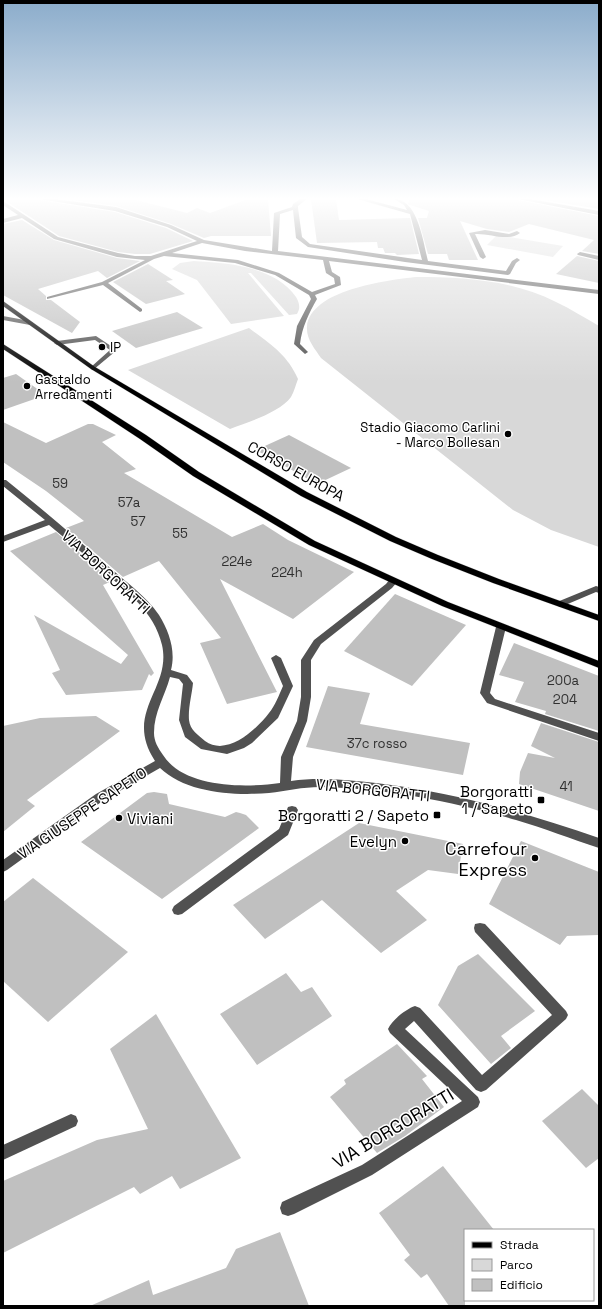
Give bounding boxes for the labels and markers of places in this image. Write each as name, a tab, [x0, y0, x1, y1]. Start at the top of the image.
place label: IP	[110, 339, 121, 356]
marker: IP	[97, 342, 107, 352]
place label: Gastaldo Arredamenti	[35, 371, 112, 403]
marker: Gastaldo Arredamenti	[22, 381, 32, 391]
place label: Stadio Giacomo Carlini - Marco Bollesan	[360, 419, 500, 451]
marker: Stadio Giacomo Carlini - Marco Bollesan	[503, 429, 513, 439]
place label: Borgoratti 1 / Sapeto	[460, 782, 533, 818]
marker: Borgoratti 1 / Sapeto	[536, 795, 546, 805]
place label: Borgoratti 2 / Sapeto	[278, 806, 429, 825]
place label: Viviani	[127, 809, 173, 828]
marker: Borgoratti 2 / Sapeto	[432, 810, 442, 820]
marker: Viviani	[114, 813, 124, 823]
place label: Evelyn	[350, 832, 397, 851]
marker: Evelyn	[400, 836, 410, 846]
place label: Carrefour Express	[445, 837, 527, 881]
marker: Carrefour Express	[530, 853, 540, 863]

